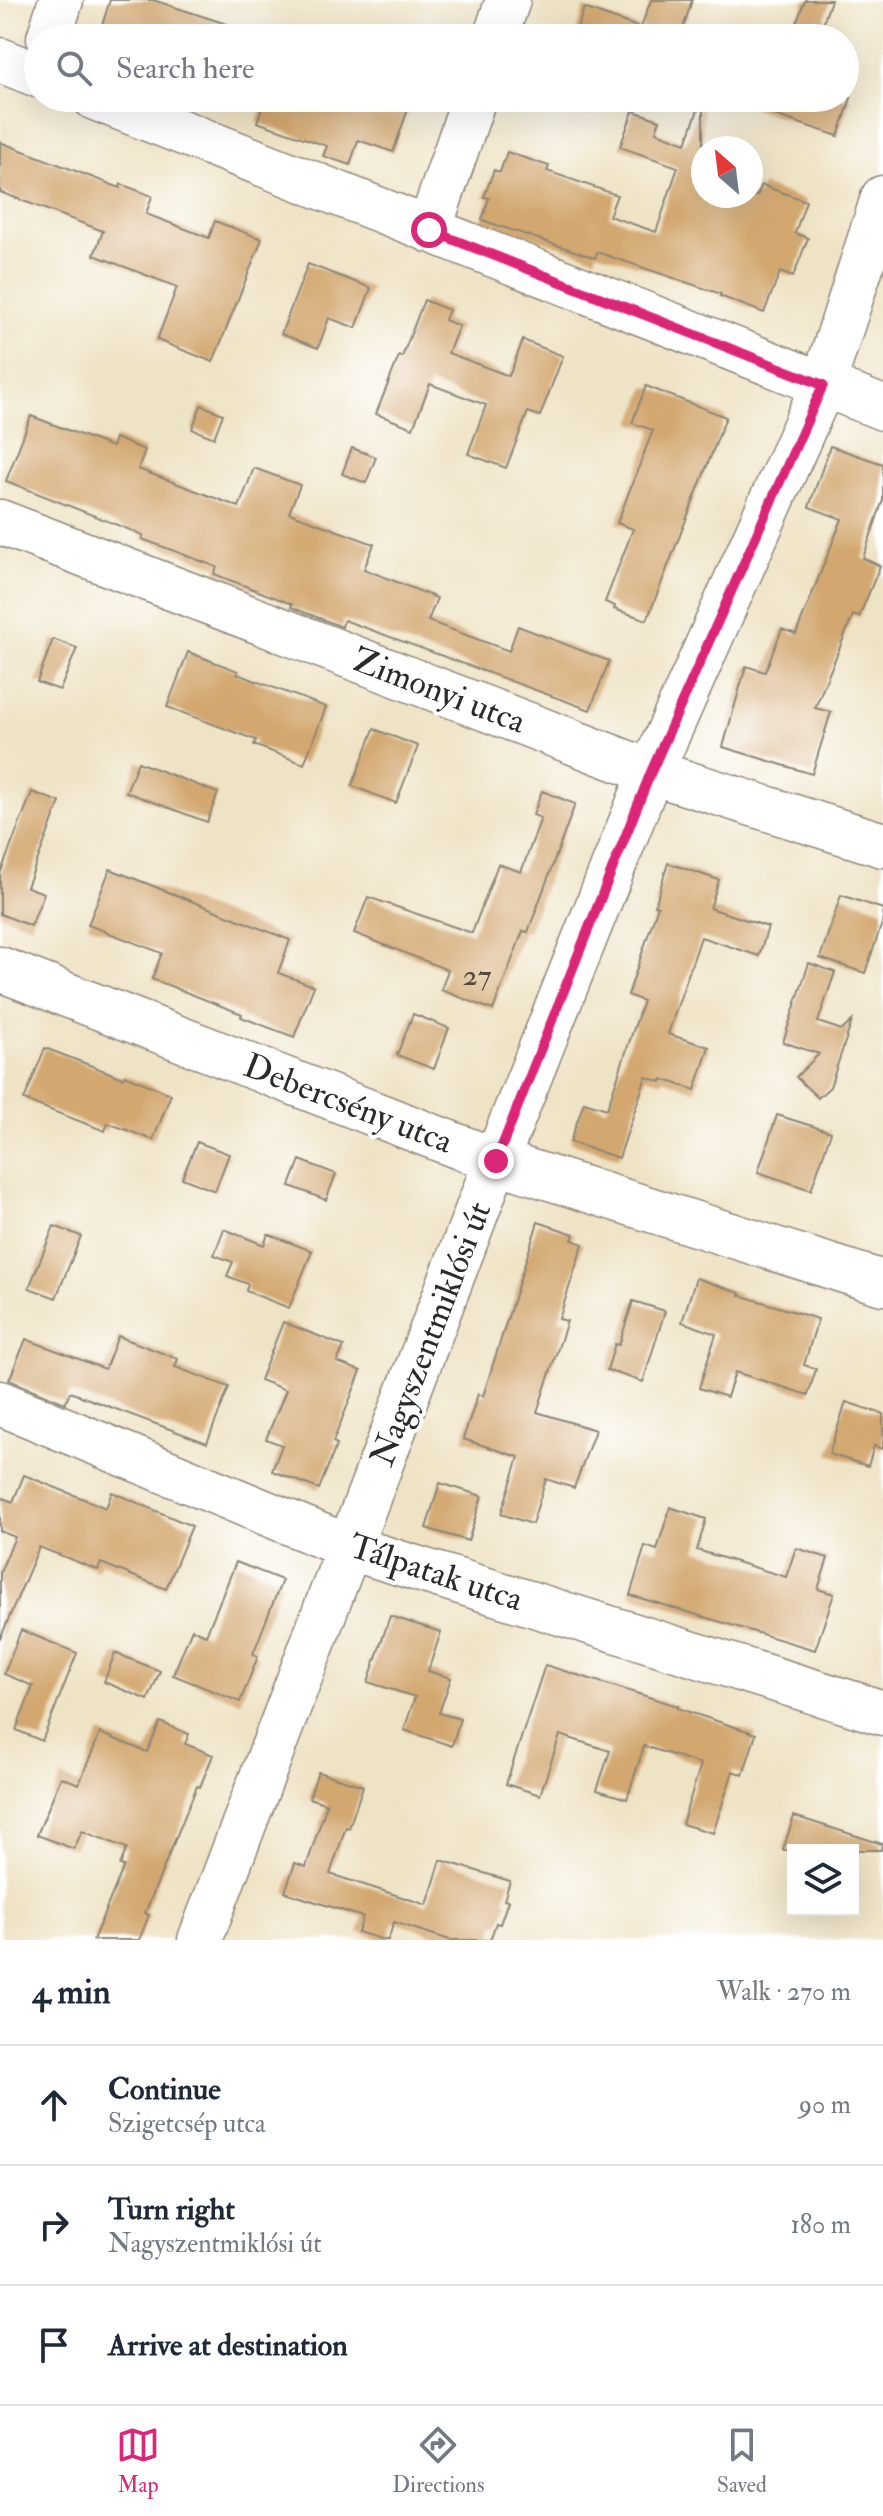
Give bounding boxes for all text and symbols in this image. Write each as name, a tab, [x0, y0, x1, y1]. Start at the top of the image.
search box	[24, 24, 859, 112]
icon: search	[52, 46, 96, 90]
text: Search here	[116, 50, 255, 87]
north arrow	[691, 136, 763, 208]
route start	[411, 212, 447, 248]
street label: Zimonyi utca	[347, 638, 532, 744]
house number: 27	[463, 957, 492, 994]
street label: Debercsény utca	[237, 1044, 459, 1164]
route end	[478, 1143, 514, 1179]
street label: Nagyszentmiklósi út	[361, 1196, 501, 1472]
street label: Tálpatak utca	[344, 1525, 529, 1622]
map controls	[787, 1844, 859, 1916]
button: layers	[787, 1844, 859, 1916]
text: 4 min	[32, 1971, 110, 2014]
text: Walk · 270 m	[717, 1976, 851, 2008]
text: Continue	[108, 2071, 221, 2108]
icon: ahead	[32, 2083, 76, 2127]
text: 90 m	[799, 2089, 851, 2121]
text: Szigetcsép utca	[108, 2108, 266, 2140]
text: Turn right	[108, 2191, 235, 2228]
icon: right	[32, 2203, 76, 2247]
text: 180 m	[791, 2209, 851, 2241]
text: Nagyszentmiklósi út	[108, 2228, 322, 2260]
icon: arrive	[32, 2323, 76, 2367]
text: Arrive at destination	[108, 2327, 348, 2364]
tab: Map	[116, 2423, 160, 2499]
tab: Directions	[392, 2423, 485, 2499]
tab: Saved	[717, 2423, 767, 2499]

